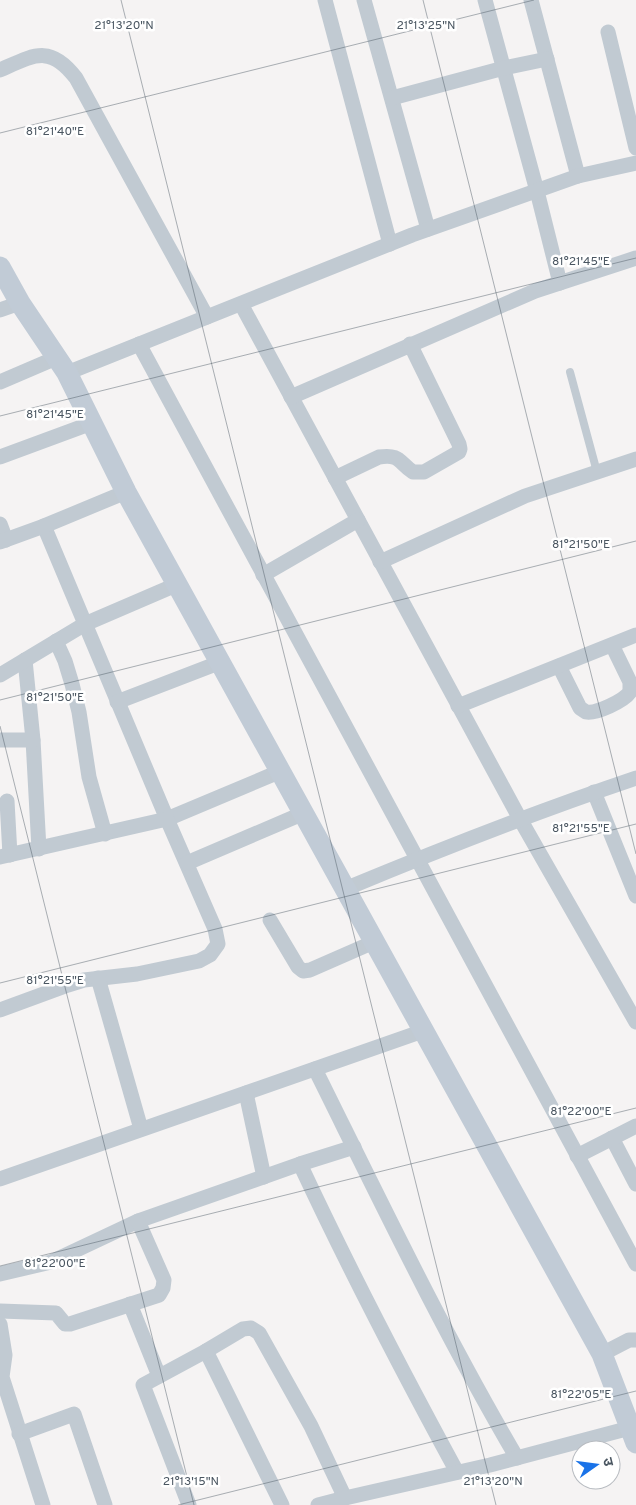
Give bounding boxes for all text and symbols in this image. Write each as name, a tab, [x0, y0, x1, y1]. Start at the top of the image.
text: 21°13'20"N	[94, 18, 154, 34]
text: 21°13'25"N	[396, 18, 456, 34]
text: 81°21'40"E	[26, 124, 84, 140]
text: 81°21'45"E	[552, 254, 610, 270]
text: 81°21'45"E	[26, 407, 84, 423]
text: 81°21'50"E	[552, 537, 610, 553]
text: 81°21'50"E	[26, 690, 84, 706]
text: 81°21'55"E	[552, 821, 610, 837]
text: 81°21'55"E	[26, 973, 84, 989]
text: 81°22'00"E	[550, 1104, 612, 1120]
text: 81°22'00"E	[24, 1256, 86, 1272]
text: 81°22'05"E	[550, 1387, 612, 1403]
north arrow	[571, 1440, 621, 1490]
text: उ	[598, 1456, 617, 1469]
text: 21°13'15"N	[163, 1474, 219, 1490]
text: 21°13'20"N	[463, 1474, 523, 1490]

